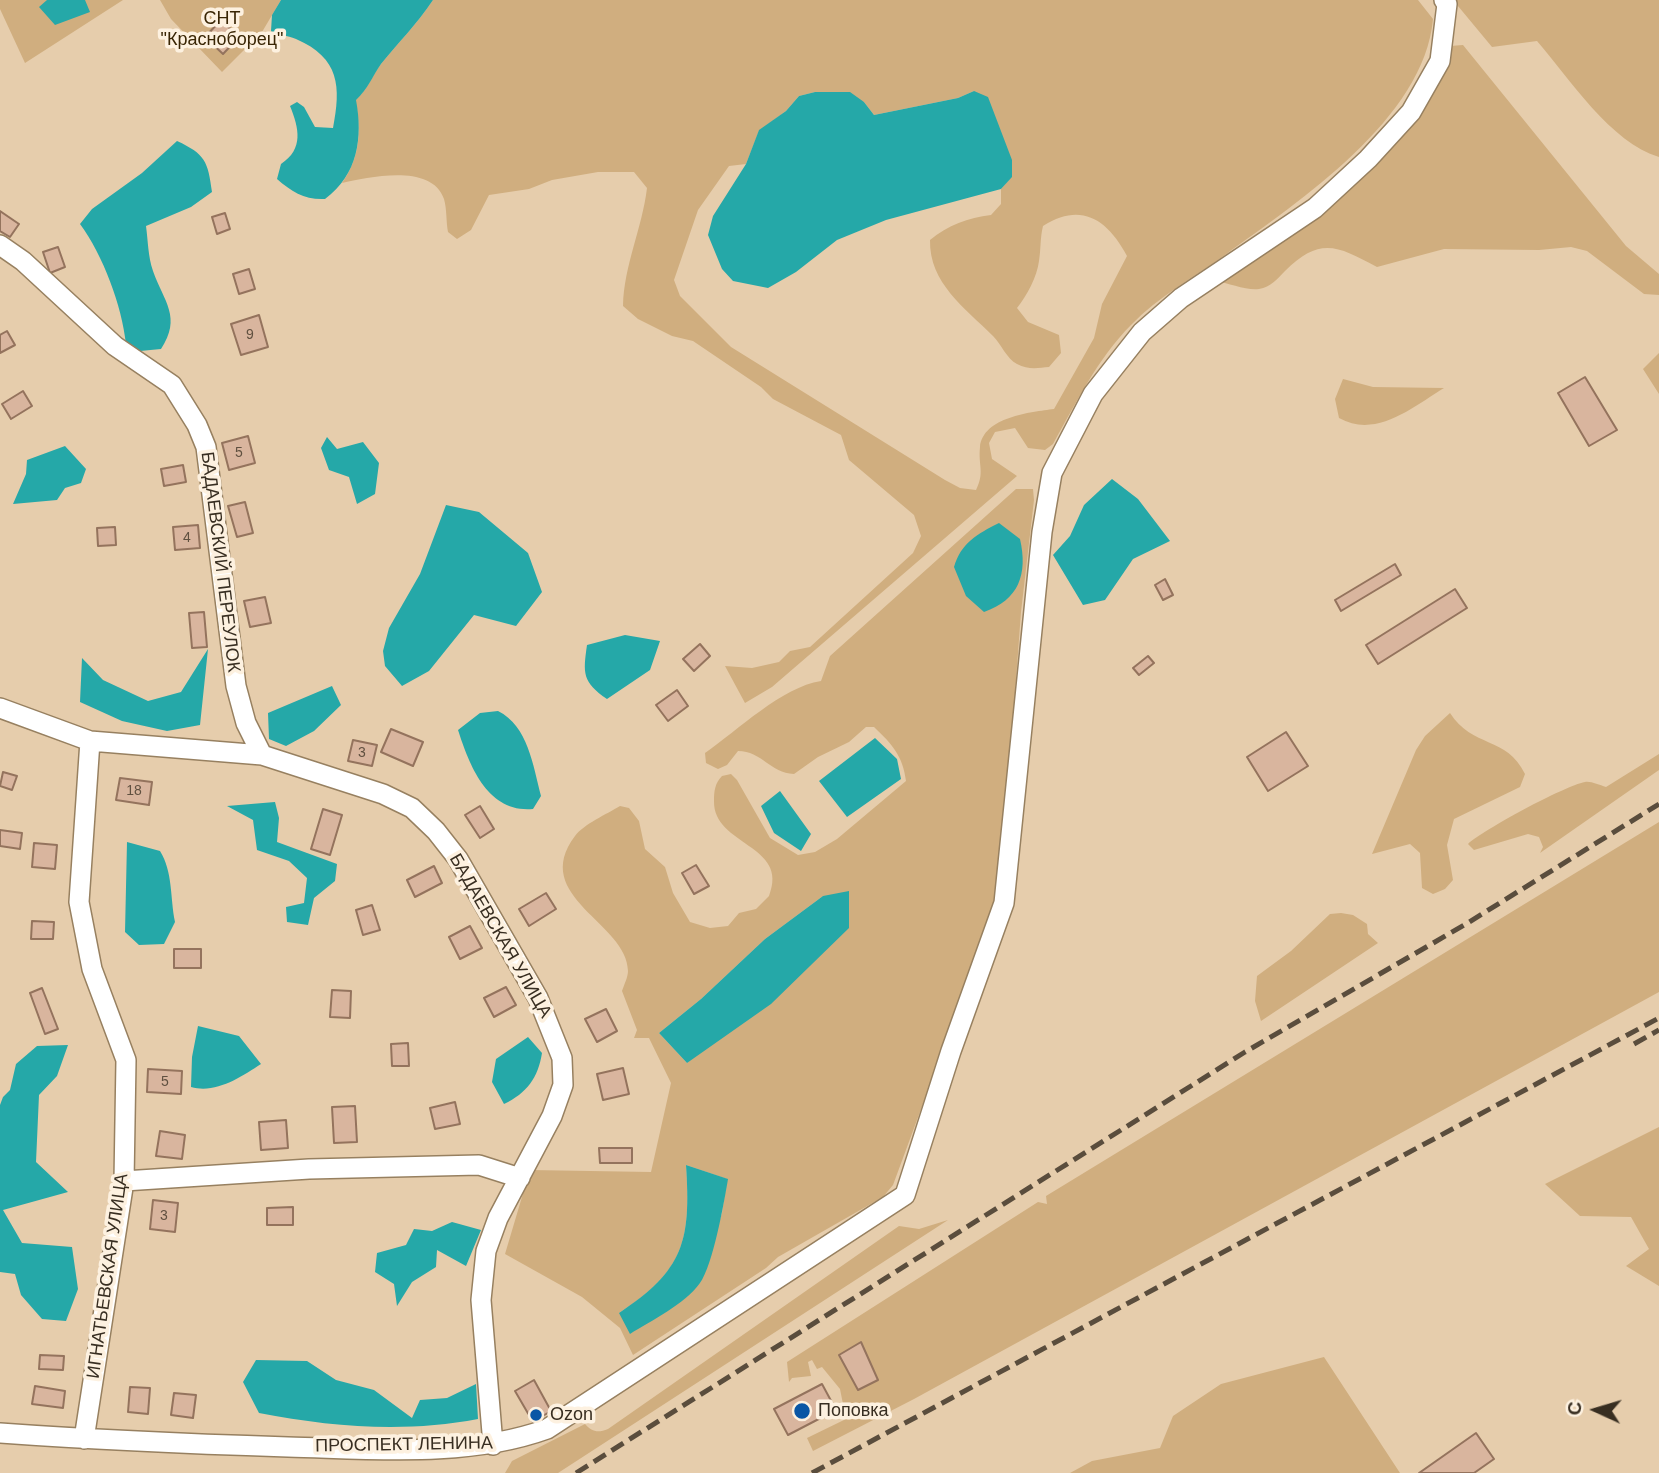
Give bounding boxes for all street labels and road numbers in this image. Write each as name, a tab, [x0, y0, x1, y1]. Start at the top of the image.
street label: БАДАЕВСКИЙ ПЕРЕУЛОК	[196, 450, 244, 674]
street label: БАДАЕВСКАЯ УЛИЦА	[444, 850, 556, 1022]
street label: ИГНАТЬЕВСКАЯ УЛИЦА	[83, 1172, 133, 1380]
street label: ПРОСПЕКТ ЛЕНИНА	[315, 1433, 493, 1457]

